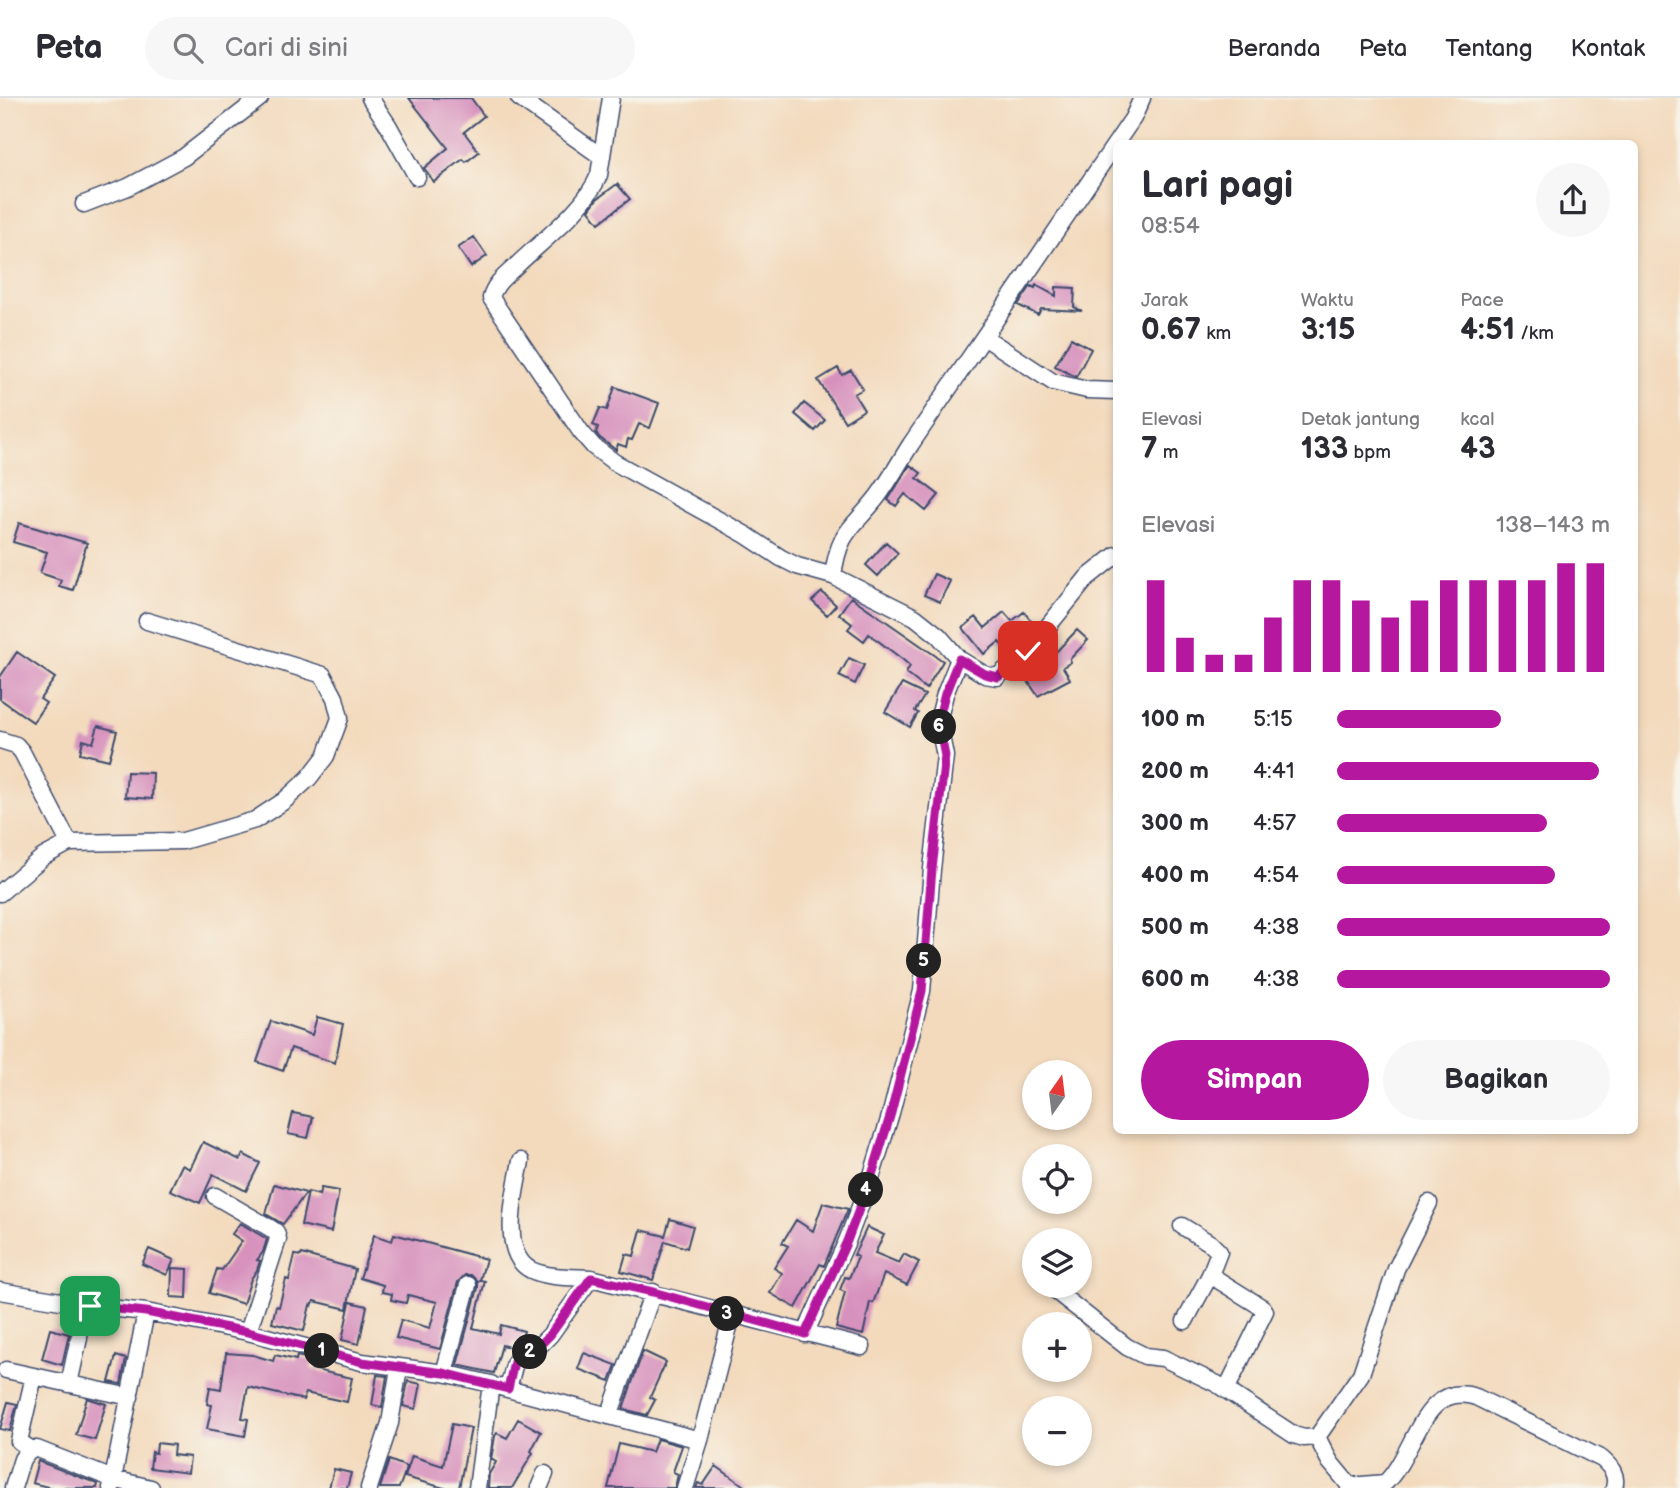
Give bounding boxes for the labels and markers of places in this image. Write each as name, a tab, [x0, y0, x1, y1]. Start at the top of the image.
pin	[998, 621, 1058, 681]
pin: 6	[922, 710, 956, 744]
pin: 5	[906, 944, 942, 978]
pin: 4	[848, 1172, 884, 1208]
pin	[60, 1276, 120, 1336]
pin: 3	[710, 1296, 744, 1332]
pin: 1	[304, 1334, 340, 1368]
pin: 2	[512, 1334, 548, 1370]

